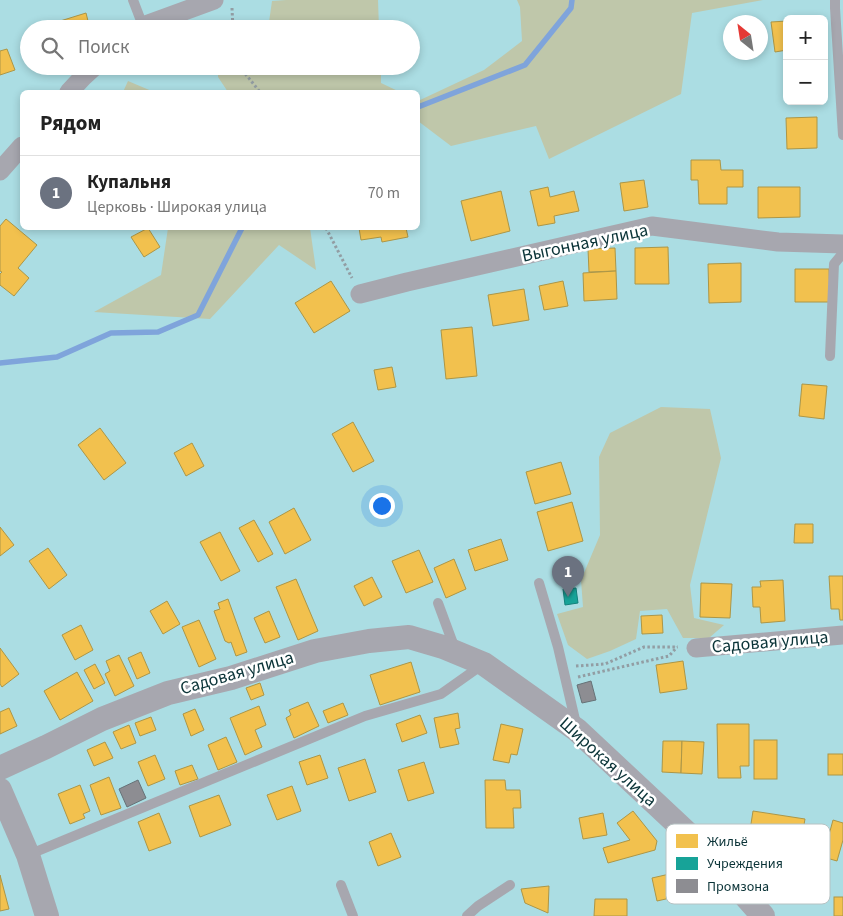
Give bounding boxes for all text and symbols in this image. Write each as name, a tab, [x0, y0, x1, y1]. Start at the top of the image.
north arrow	[723, 15, 768, 60]
map controls	[783, 15, 828, 105]
button: +	[783, 15, 828, 60]
search box	[20, 20, 420, 75]
icon: search	[38, 34, 66, 62]
text: Поиск	[78, 34, 129, 61]
button: −	[783, 60, 828, 105]
text: Рядом	[40, 108, 101, 138]
text: Купальня	[87, 169, 171, 196]
text: 1	[52, 182, 60, 204]
text: 70 m	[368, 182, 400, 204]
text: Церковь · Широкая улица	[87, 196, 267, 218]
street label: Выгонная улица	[520, 217, 650, 269]
your location	[369, 493, 395, 519]
pin: 1	[552, 556, 584, 597]
street label: Садовая улица	[711, 624, 829, 660]
street label: Садовая улица	[177, 645, 297, 701]
street label: Широкая улица	[554, 711, 662, 813]
legend	[666, 824, 830, 904]
text: Жильё	[707, 832, 748, 852]
text: Учреждения	[707, 854, 783, 874]
text: Промзона	[707, 877, 769, 897]

